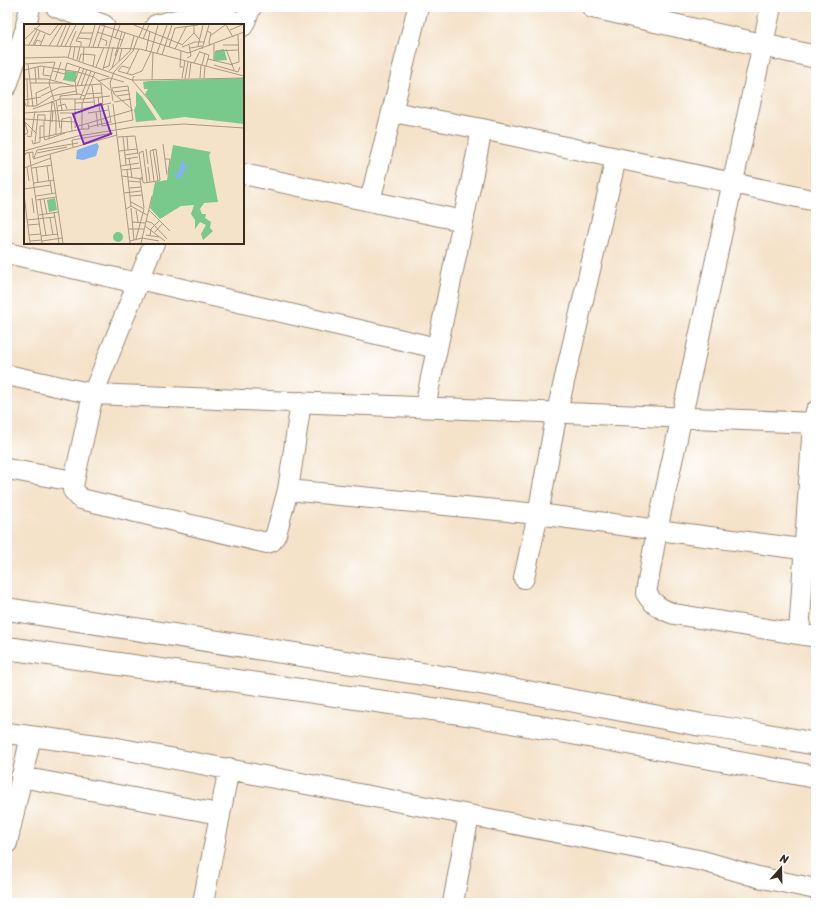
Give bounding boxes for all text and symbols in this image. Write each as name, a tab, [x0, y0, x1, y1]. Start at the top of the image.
inset map	[24, 24, 244, 244]
north arrow	[761, 848, 801, 888]
text: N	[776, 848, 791, 869]

